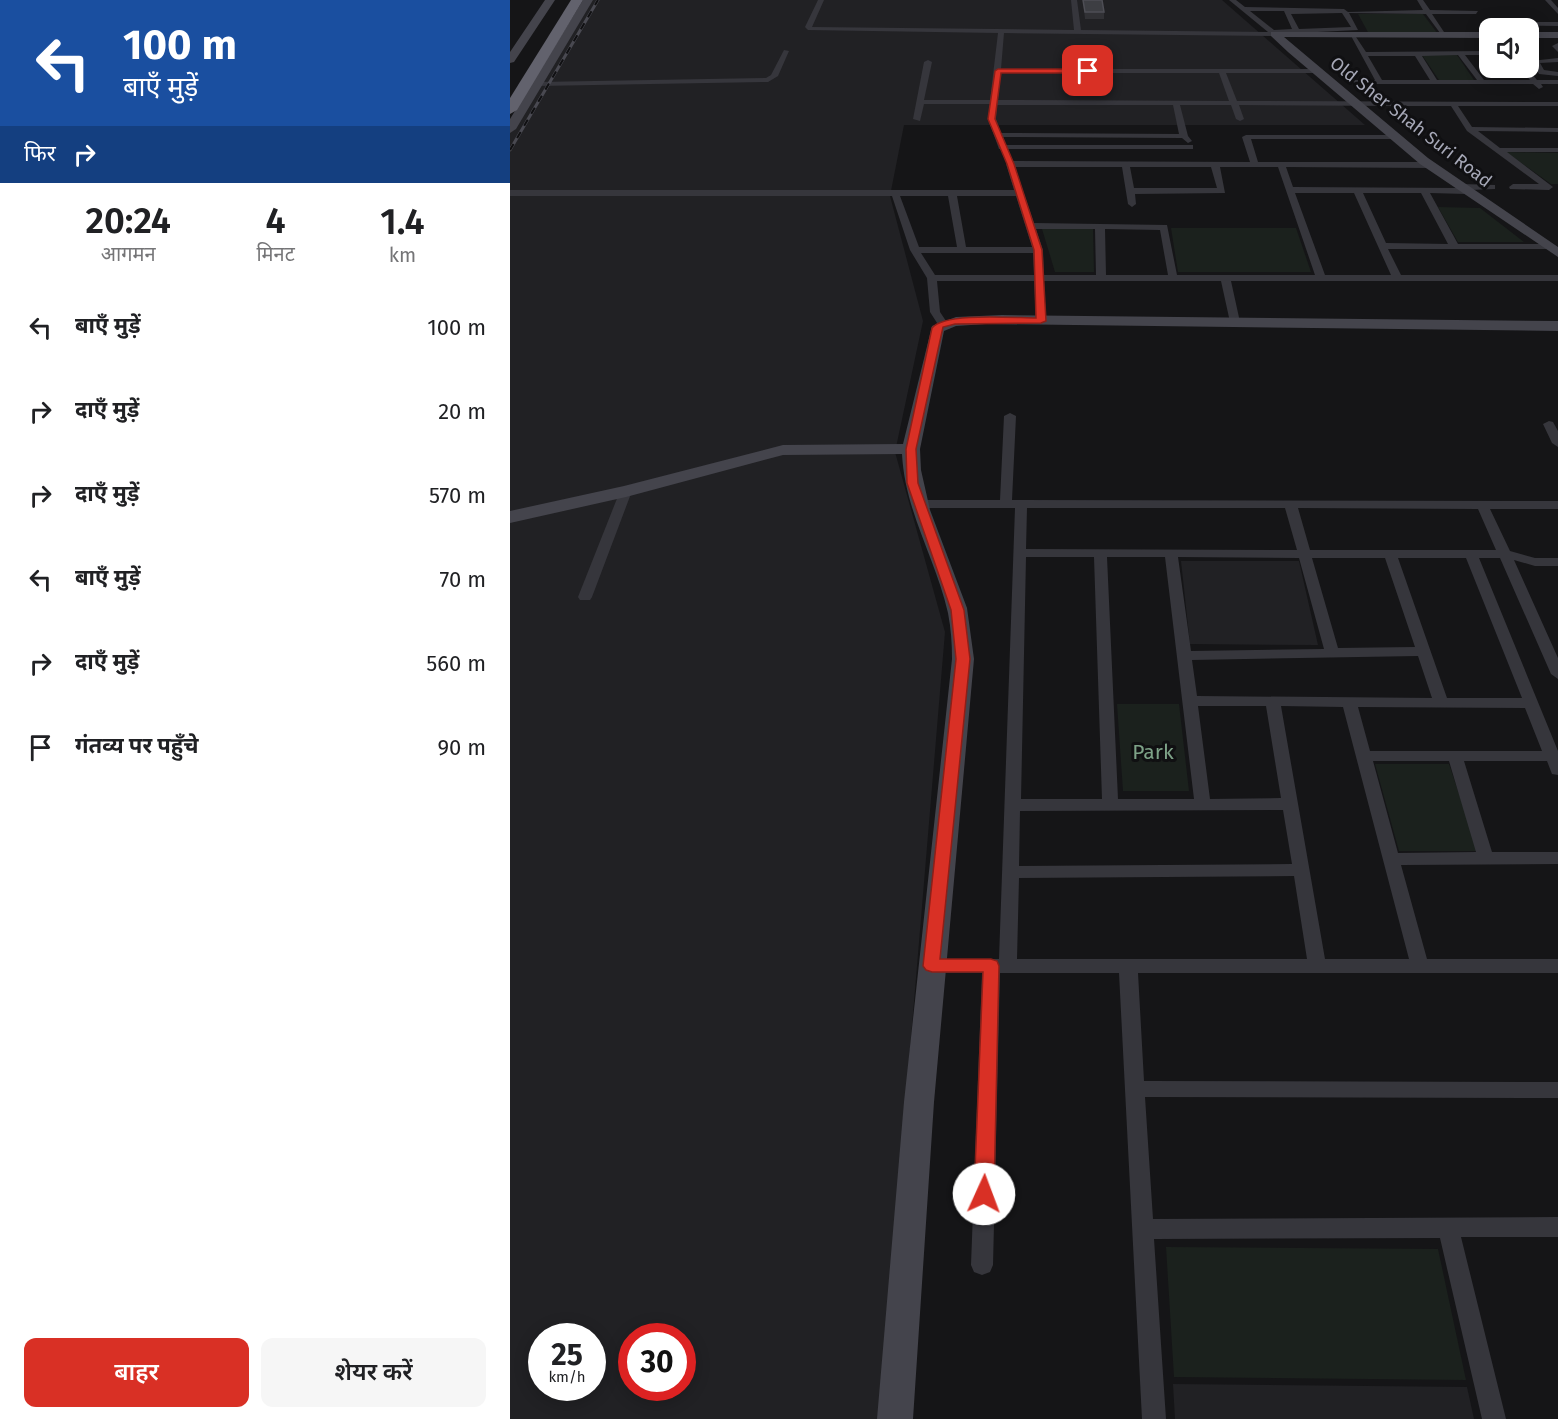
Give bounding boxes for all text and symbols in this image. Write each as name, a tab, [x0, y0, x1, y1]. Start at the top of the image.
map controls	[1479, 18, 1539, 78]
button: sound	[1479, 18, 1539, 78]
text: 100 m	[123, 20, 237, 70]
icon: left	[24, 24, 102, 102]
pin	[1062, 45, 1113, 96]
street label: Old Sher Shah Suri Road	[1326, 52, 1496, 192]
icon: arrive	[1071, 54, 1104, 87]
text: बाएँ मुड़ें	[123, 71, 198, 103]
icon: right	[68, 138, 101, 171]
text: फिर	[24, 140, 56, 167]
text: 20:24	[86, 199, 171, 243]
text: 4	[266, 199, 286, 243]
text: 1.4	[380, 200, 424, 244]
text: आगमन	[101, 242, 156, 266]
text: मिनट	[256, 242, 295, 266]
text: km	[389, 243, 416, 267]
icon: left	[24, 311, 57, 344]
text: बाएँ मुड़ें	[75, 312, 141, 339]
text: 100 m	[427, 314, 486, 341]
icon: right	[24, 395, 57, 428]
text: दाएँ मुड़ें	[75, 396, 139, 423]
text: 20 m	[438, 398, 486, 425]
icon: right	[24, 479, 57, 512]
text: दाएँ मुड़ें	[75, 480, 139, 507]
text: 570 m	[429, 482, 486, 509]
icon: left	[24, 563, 57, 596]
text: बाएँ मुड़ें	[75, 564, 141, 591]
text: 70 m	[440, 566, 486, 593]
icon: right	[24, 647, 57, 680]
text: दाएँ मुड़ें	[75, 648, 139, 675]
text: 560 m	[426, 650, 486, 677]
icon: arrive	[24, 731, 57, 764]
text: गंतव्य पर पहुँचे	[75, 732, 199, 759]
text: 90 m	[437, 734, 486, 761]
park label: Park	[1132, 739, 1174, 765]
position arrow	[952, 1162, 1016, 1226]
speed limit sign: 30	[618, 1323, 696, 1401]
text: 25	[551, 1337, 583, 1373]
button: बाहर	[24, 1338, 249, 1407]
button: शेयर करें	[261, 1338, 486, 1407]
text: km/h	[548, 1368, 586, 1386]

